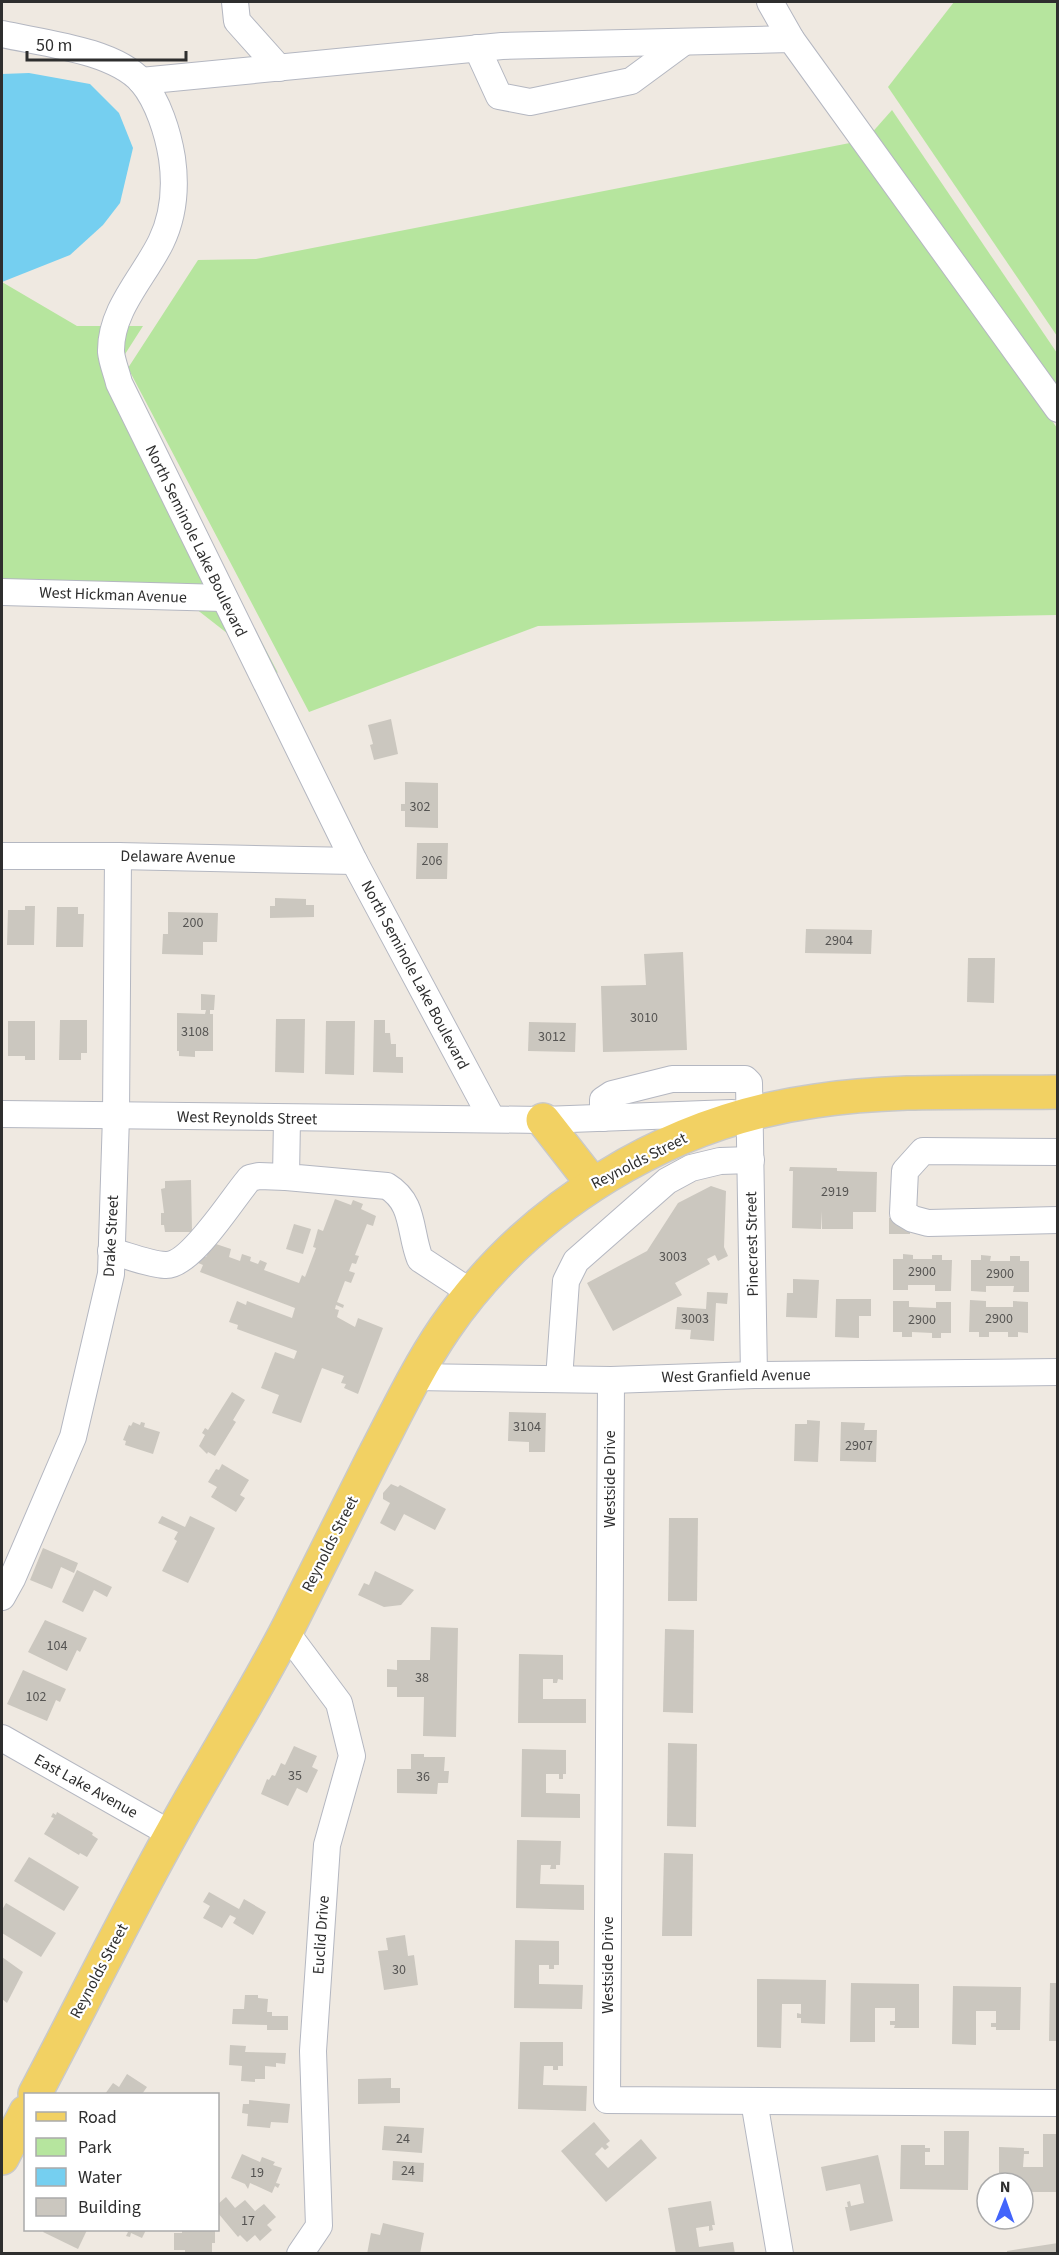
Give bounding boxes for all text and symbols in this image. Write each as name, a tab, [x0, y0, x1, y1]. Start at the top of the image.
scale bar	[27, 24, 186, 62]
text: 50 m	[36, 33, 72, 58]
street label: North Seminole Lake Boulevard	[140, 441, 252, 641]
street label: West Hickman Avenue	[39, 581, 187, 609]
house number: 302	[410, 797, 430, 817]
street label: Delaware Avenue	[120, 845, 236, 869]
house number: 206	[422, 851, 442, 871]
street label: North Seminole Lake Boulevard	[356, 877, 474, 1073]
house number: 200	[183, 913, 203, 933]
house number: 2904	[825, 931, 853, 951]
house number: 3010	[630, 1008, 658, 1028]
house number: 3108	[181, 1022, 209, 1042]
house number: 3012	[538, 1027, 566, 1047]
street label: West Reynolds Street	[177, 1106, 318, 1130]
street label: Reynolds Street	[587, 1127, 691, 1195]
house number: 2919	[821, 1182, 849, 1202]
street label: Pinecrest Street	[740, 1191, 764, 1297]
street label: Drake Street	[98, 1194, 124, 1277]
house number: 3003	[659, 1247, 687, 1267]
house number: 2900	[908, 1262, 936, 1282]
house number: 2900	[986, 1264, 1014, 1284]
house number: 3003	[681, 1309, 709, 1329]
house number: 2900	[985, 1309, 1013, 1329]
house number: 2900	[908, 1310, 936, 1330]
street label: West Granfield Avenue	[661, 1364, 811, 1388]
house number: 3104	[513, 1417, 541, 1437]
street label: Westside Drive	[599, 1430, 621, 1528]
house number: 2907	[845, 1436, 873, 1456]
street label: Reynolds Street	[296, 1492, 364, 1596]
house number: 104	[47, 1636, 67, 1656]
house number: 38	[415, 1668, 429, 1688]
house number: 102	[26, 1687, 46, 1707]
street label: East Lake Avenue	[30, 1748, 142, 1824]
house number: 35	[288, 1766, 302, 1786]
house number: 36	[416, 1767, 430, 1787]
street label: Euclid Drive	[307, 1895, 335, 1975]
street label: Westside Drive	[597, 1916, 619, 2014]
street label: Reynolds Street	[65, 1919, 134, 2022]
house number: 30	[392, 1960, 406, 1980]
legend	[24, 2093, 219, 2231]
text: Road	[78, 2105, 117, 2130]
house number: 24	[396, 2129, 410, 2149]
text: Park	[78, 2135, 112, 2160]
house number: 24	[401, 2161, 415, 2181]
house number: 19	[250, 2163, 264, 2183]
text: Water	[78, 2165, 122, 2190]
north arrow	[975, 2171, 1035, 2231]
text: N	[1000, 2176, 1011, 2198]
text: Building	[78, 2195, 141, 2220]
house number: 17	[241, 2211, 255, 2231]

